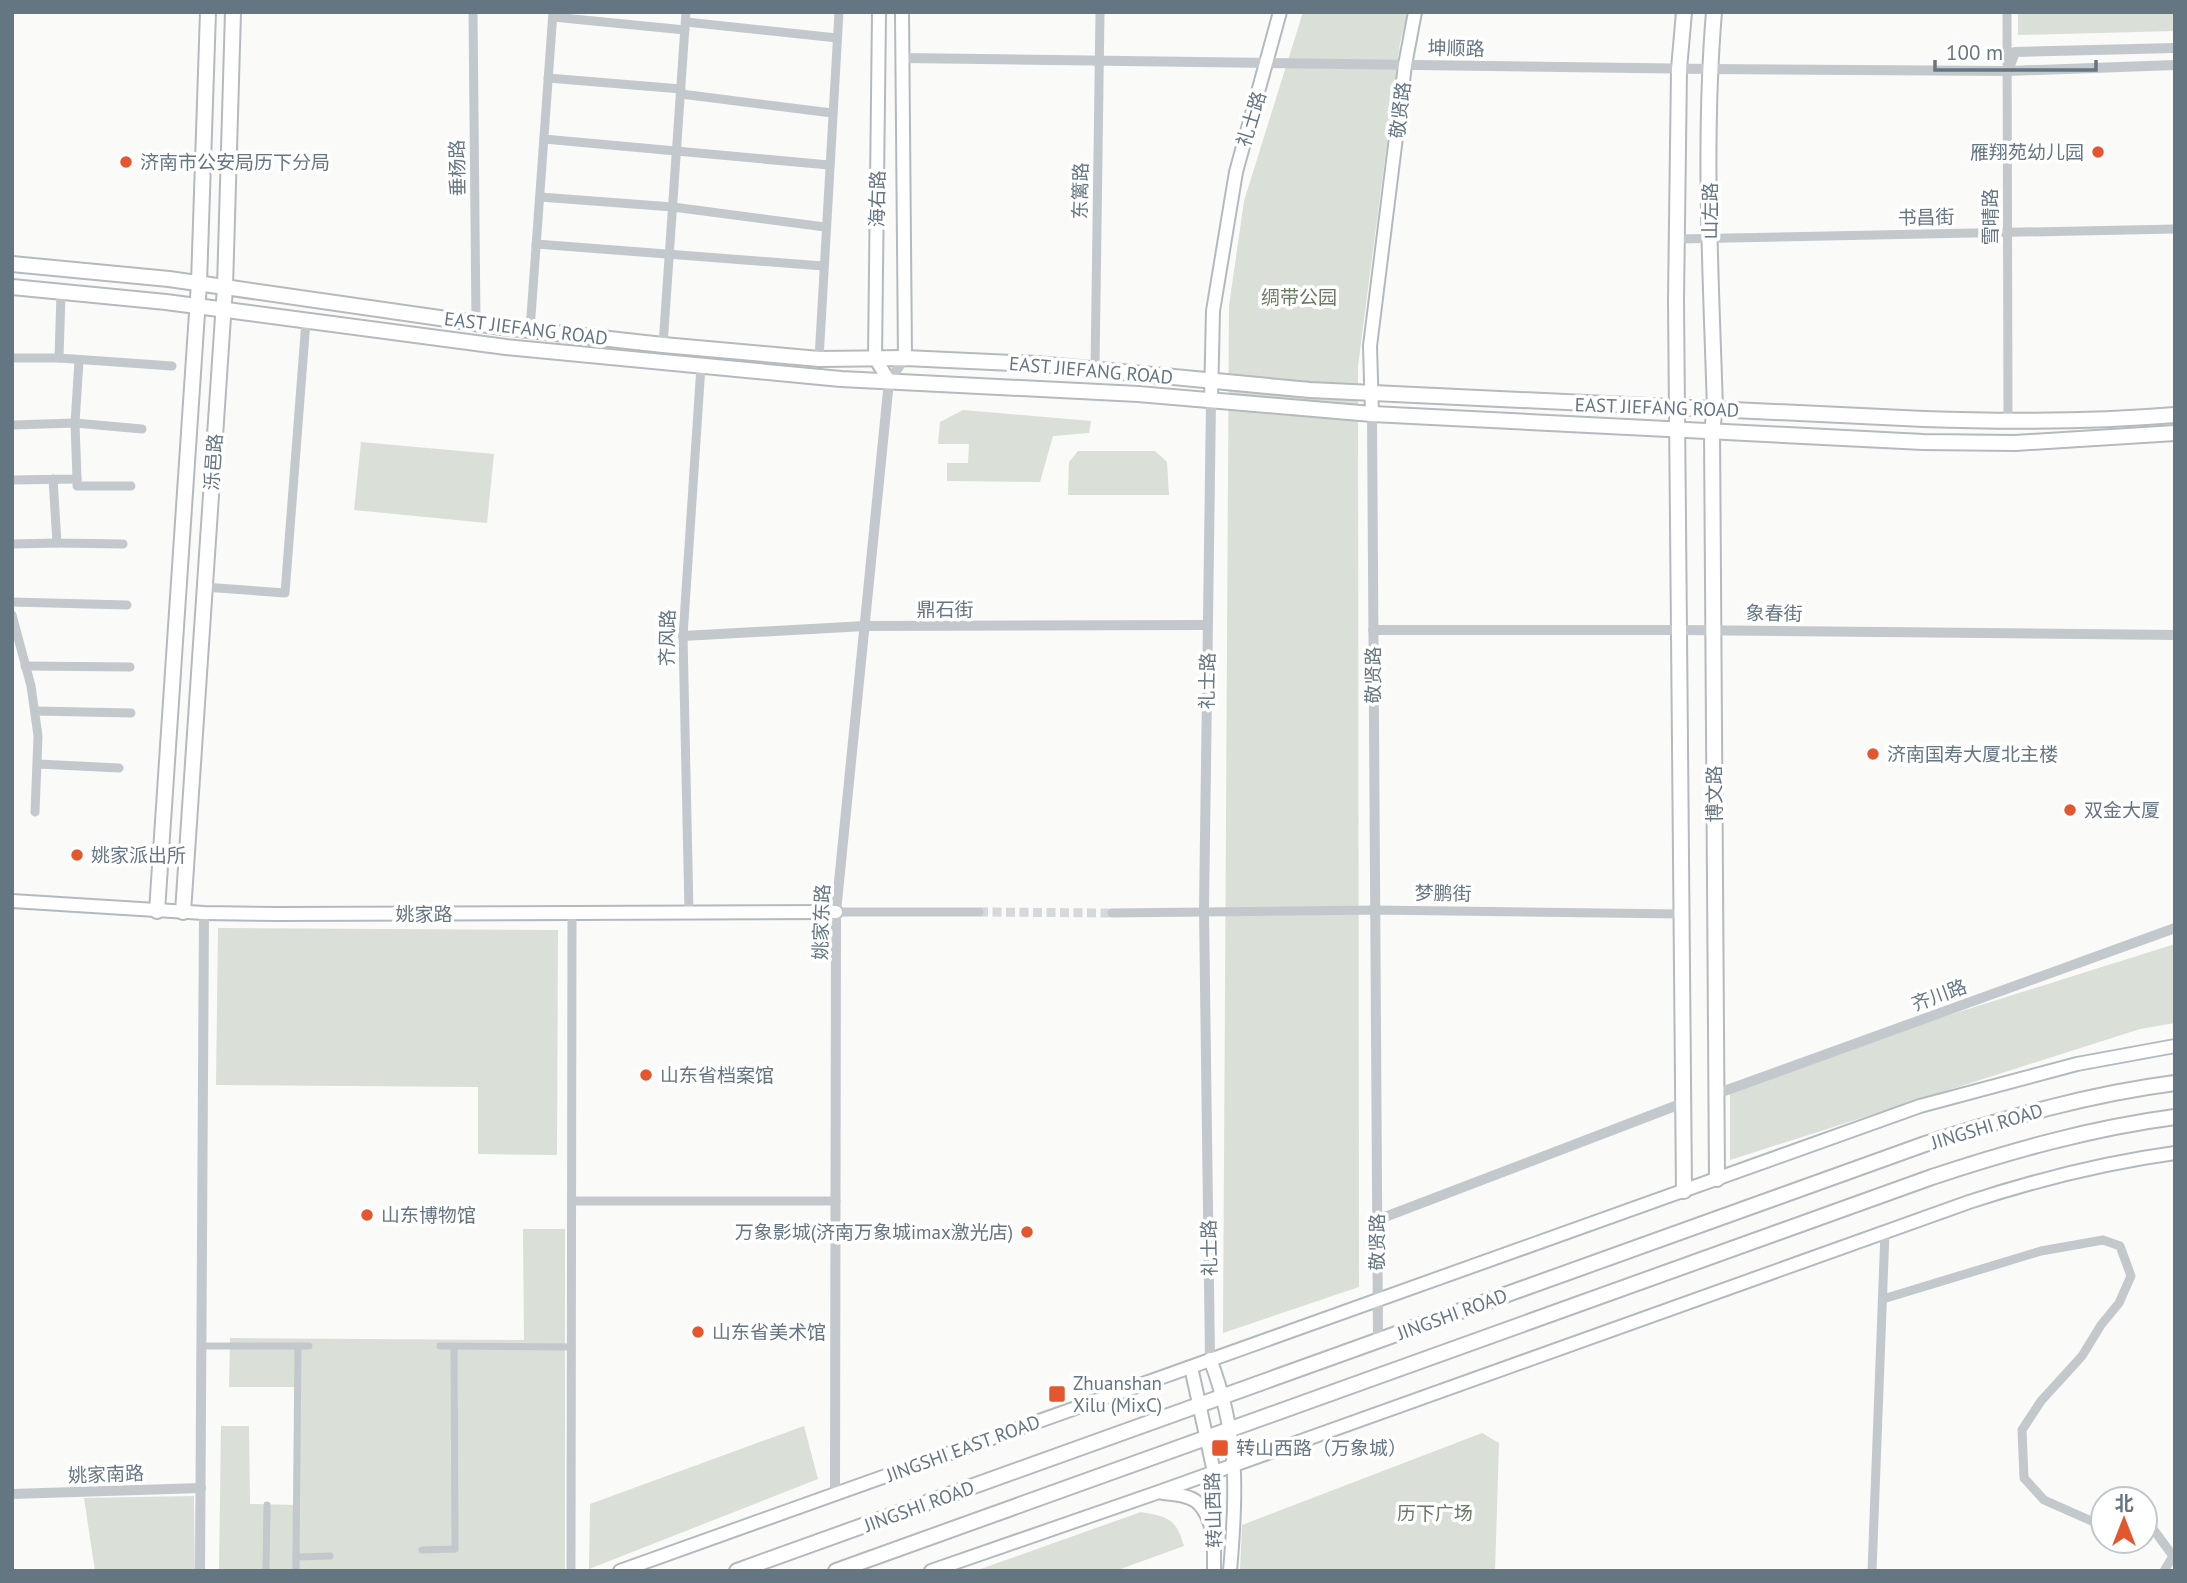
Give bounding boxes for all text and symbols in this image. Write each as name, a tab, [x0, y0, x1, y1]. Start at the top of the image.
scale bar	[1935, 28, 2096, 72]
street label: 坤顺路	[1427, 36, 1485, 60]
text: 100 m	[1946, 39, 2003, 66]
street label: 敬贤路	[1385, 80, 1415, 140]
street label: 礼士路	[1231, 88, 1271, 150]
street label: 垂杨路	[445, 139, 469, 197]
place label: 雁翔苑幼儿园	[1970, 140, 2084, 164]
marker: 雁翔苑幼儿园	[2090, 144, 2106, 160]
place label: 济南市公安局历下分局	[140, 150, 330, 174]
marker: 济南市公安局历下分局	[118, 154, 134, 170]
street label: 东篱路	[1068, 162, 1092, 220]
street label: 海右路	[865, 170, 889, 228]
street label: 山左路	[1698, 182, 1722, 240]
street label: 雪晴路	[1978, 188, 2002, 246]
street label: 书昌街	[1897, 205, 1955, 229]
park label: 绸带公园	[1261, 285, 1337, 309]
street label: EAST JIEFANG ROAD	[443, 306, 609, 350]
street label: EAST JIEFANG ROAD	[1008, 351, 1174, 389]
street label: EAST JIEFANG ROAD	[1574, 392, 1740, 422]
street label: 泺邑路	[199, 433, 227, 491]
street label: 鼎石街	[916, 597, 974, 621]
street label: 象春街	[1745, 601, 1803, 625]
street label: 齐风路	[655, 609, 679, 667]
street label: 敬贤路	[1361, 646, 1385, 704]
street label: 礼士路	[1195, 652, 1219, 710]
place label: 济南国寿大厦北主楼	[1887, 742, 2058, 766]
marker: 济南国寿大厦北主楼	[1865, 746, 1881, 762]
street label: 博文路	[1702, 765, 1726, 823]
place label: 双金大厦	[2084, 798, 2160, 822]
marker: 双金大厦	[2062, 802, 2078, 818]
place label: 姚家派出所	[91, 843, 186, 867]
marker: 姚家派出所	[69, 847, 85, 863]
street label: 梦鹏街	[1414, 881, 1472, 905]
street label: 姚家东路	[808, 884, 834, 960]
street label: 姚家路	[395, 902, 453, 926]
street label: 齐川路	[1908, 974, 1970, 1016]
place label: 山东省档案馆	[660, 1063, 774, 1087]
marker: 山东省档案馆	[638, 1067, 654, 1083]
street label: JINGSHI ROAD	[1927, 1098, 2046, 1155]
place label: 山东博物馆	[381, 1203, 476, 1227]
marker: 山东博物馆	[359, 1207, 375, 1223]
street label: 敬贤路	[1365, 1213, 1389, 1271]
street label: 礼士路	[1197, 1219, 1221, 1277]
place label: 万象影城(济南万象城imax激光店)	[735, 1220, 1013, 1244]
marker: 万象影城(济南万象城imax激光店)	[1019, 1224, 1035, 1240]
street label: JINGSHI ROAD	[1393, 1283, 1510, 1345]
place label: 山东省美术馆	[712, 1320, 826, 1344]
marker: 山东省美术馆	[690, 1324, 706, 1340]
place label: Zhuanshan Xilu (MixC)	[1073, 1371, 1162, 1417]
marker: Zhuanshan Xilu (MixC)	[1047, 1384, 1067, 1404]
street label: JINGSHI EAST ROAD	[882, 1409, 1043, 1487]
place label: 转山西路（万象城）	[1236, 1436, 1407, 1460]
marker: 转山西路（万象城）	[1210, 1438, 1230, 1458]
street label: 姚家南路	[68, 1461, 144, 1487]
street label: 转山西路	[1200, 1472, 1226, 1548]
street label: JINGSHI ROAD	[860, 1475, 977, 1537]
north arrow	[2089, 1485, 2159, 1555]
text: 北	[2114, 1491, 2134, 1515]
park label: 历下广场	[1397, 1501, 1473, 1525]

